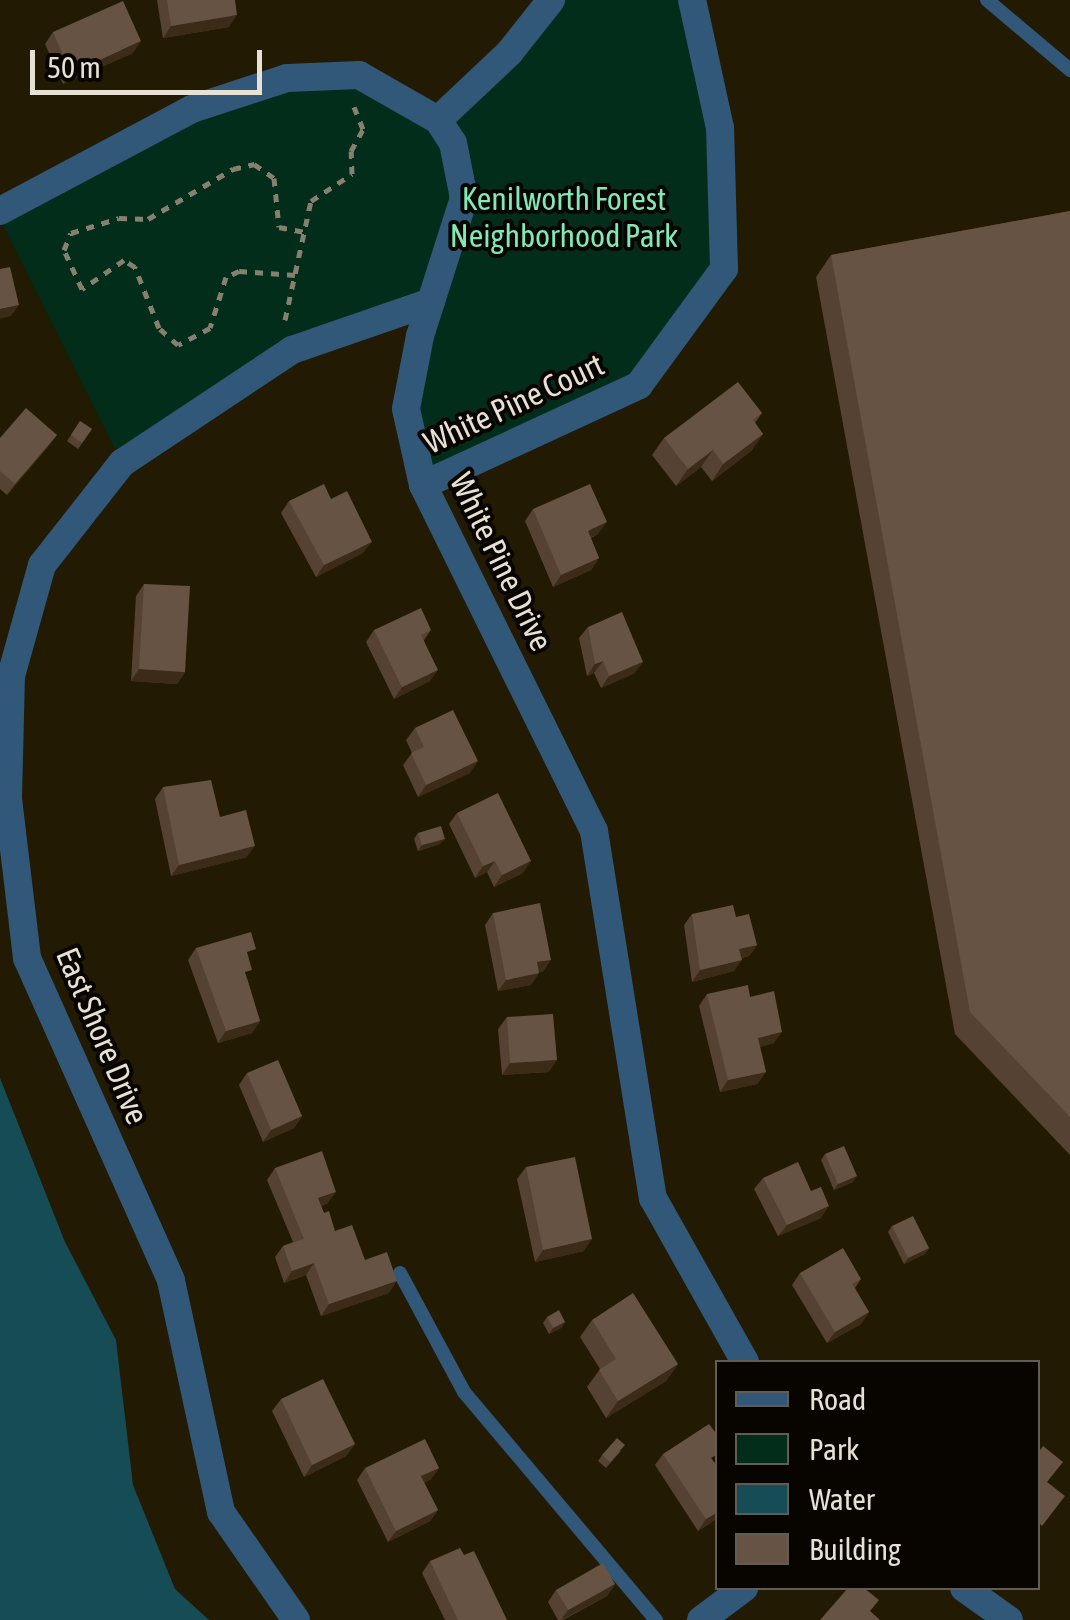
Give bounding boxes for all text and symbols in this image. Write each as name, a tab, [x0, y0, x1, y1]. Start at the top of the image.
scale bar	[35, 30, 268, 92]
text: 50 m	[47, 50, 101, 84]
park label: Kenilworth Forest Neighborhood Park	[450, 181, 678, 256]
street label: White Pine Court	[418, 346, 610, 462]
street label: White Pine Drive	[441, 467, 561, 657]
street label: East Shore Drive	[48, 942, 156, 1130]
legend	[715, 1360, 1040, 1590]
text: Road	[809, 1382, 866, 1416]
text: Park	[809, 1432, 859, 1466]
text: Water	[809, 1482, 875, 1516]
text: Building	[809, 1532, 901, 1566]

